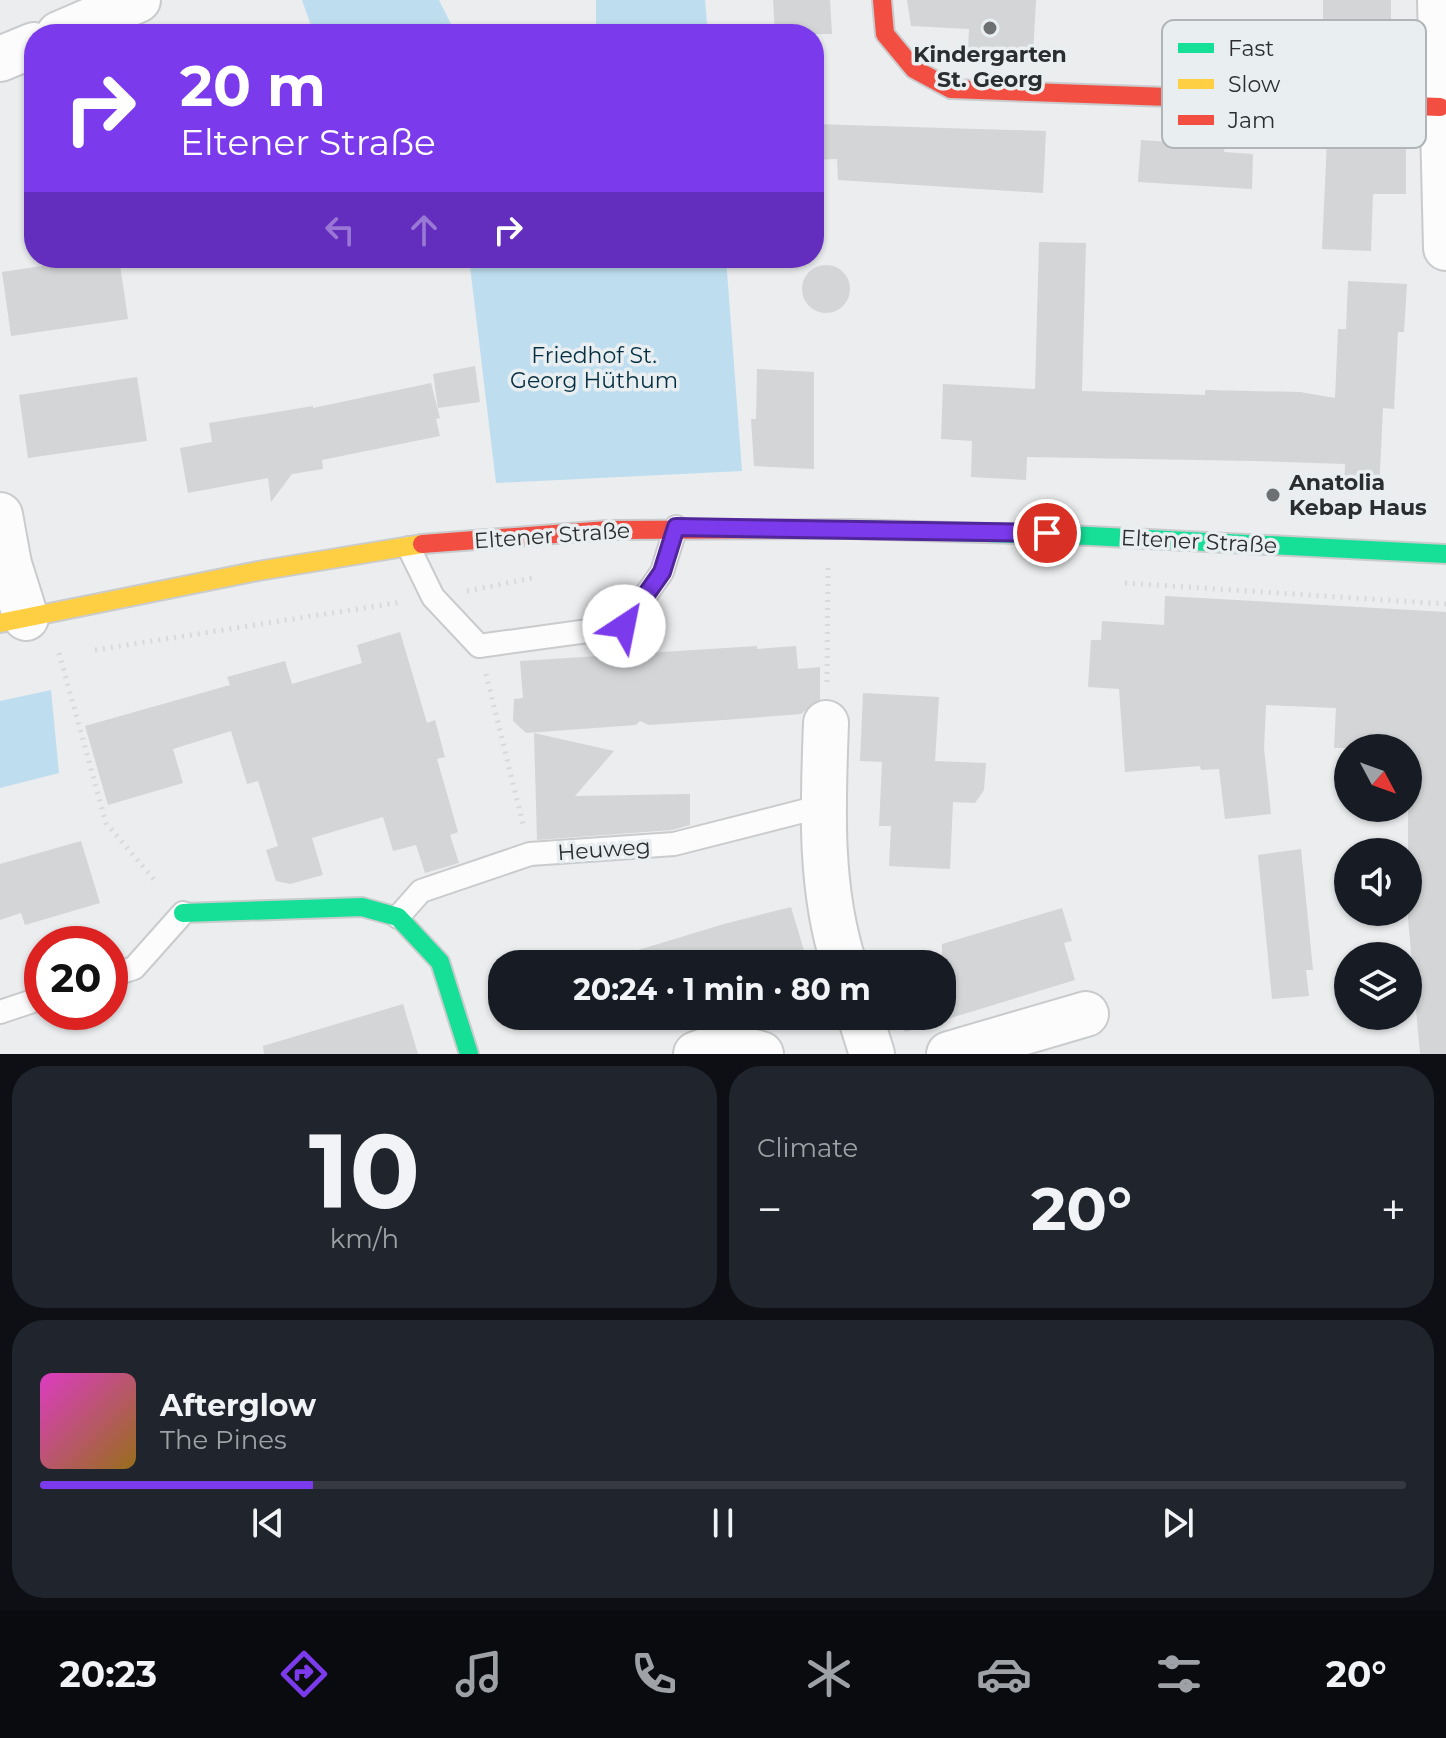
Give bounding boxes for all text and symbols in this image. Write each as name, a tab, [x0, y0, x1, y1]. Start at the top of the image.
marker: Kindergarten St. Georg	[981, 19, 999, 37]
legend	[1162, 20, 1426, 148]
text: Fast	[1228, 35, 1274, 62]
place label: Kindergarten St. Georg	[913, 41, 1067, 93]
text: 20 m	[180, 52, 326, 120]
icon: right	[48, 56, 152, 160]
text: Slow	[1228, 71, 1281, 98]
text: Jam	[1227, 107, 1275, 134]
text: Eltener Straße	[180, 120, 436, 164]
icon: left	[318, 208, 362, 252]
icon: ahead	[402, 208, 446, 252]
icon: right	[486, 208, 530, 252]
park label: Friedhof St. Georg Hüthum	[510, 342, 678, 394]
place label: Anatolia Kebap Haus	[1288, 469, 1427, 521]
marker: Anatolia Kebap Haus	[1264, 486, 1282, 504]
pin	[1013, 499, 1081, 567]
icon: arrive	[1025, 511, 1069, 555]
street label: Eltener Straße	[473, 517, 631, 554]
street label: Eltener Straße	[1120, 524, 1278, 559]
position arrow	[582, 584, 666, 668]
north arrow	[1334, 734, 1422, 822]
map controls	[1334, 734, 1422, 1030]
street label: Heuweg	[557, 833, 652, 866]
button: sound	[1334, 838, 1422, 926]
speed limit sign: 20	[24, 926, 128, 1030]
button: layers	[1334, 942, 1422, 1030]
text: 20:24 · 1 min · 80 m	[573, 971, 871, 1008]
text: 10	[309, 1107, 420, 1234]
text: Climate	[757, 1132, 858, 1164]
text: 20°	[1031, 1172, 1132, 1245]
text: −	[757, 1182, 782, 1236]
text: +	[1381, 1182, 1406, 1236]
text: km/h	[330, 1223, 399, 1255]
text: Afterglow	[160, 1387, 316, 1424]
text: The Pines	[160, 1424, 287, 1456]
icon: previous	[246, 1501, 290, 1545]
icon: pause	[701, 1501, 745, 1545]
icon: next	[1156, 1501, 1200, 1545]
icon: directions	[276, 1646, 332, 1702]
icon: music	[451, 1646, 507, 1702]
icon: phone	[626, 1646, 682, 1702]
icon: climate	[801, 1646, 857, 1702]
icon: car	[976, 1646, 1032, 1702]
icon: filters	[1151, 1646, 1207, 1702]
text: 20:23	[59, 1652, 157, 1696]
text: 20°	[1326, 1652, 1386, 1696]

